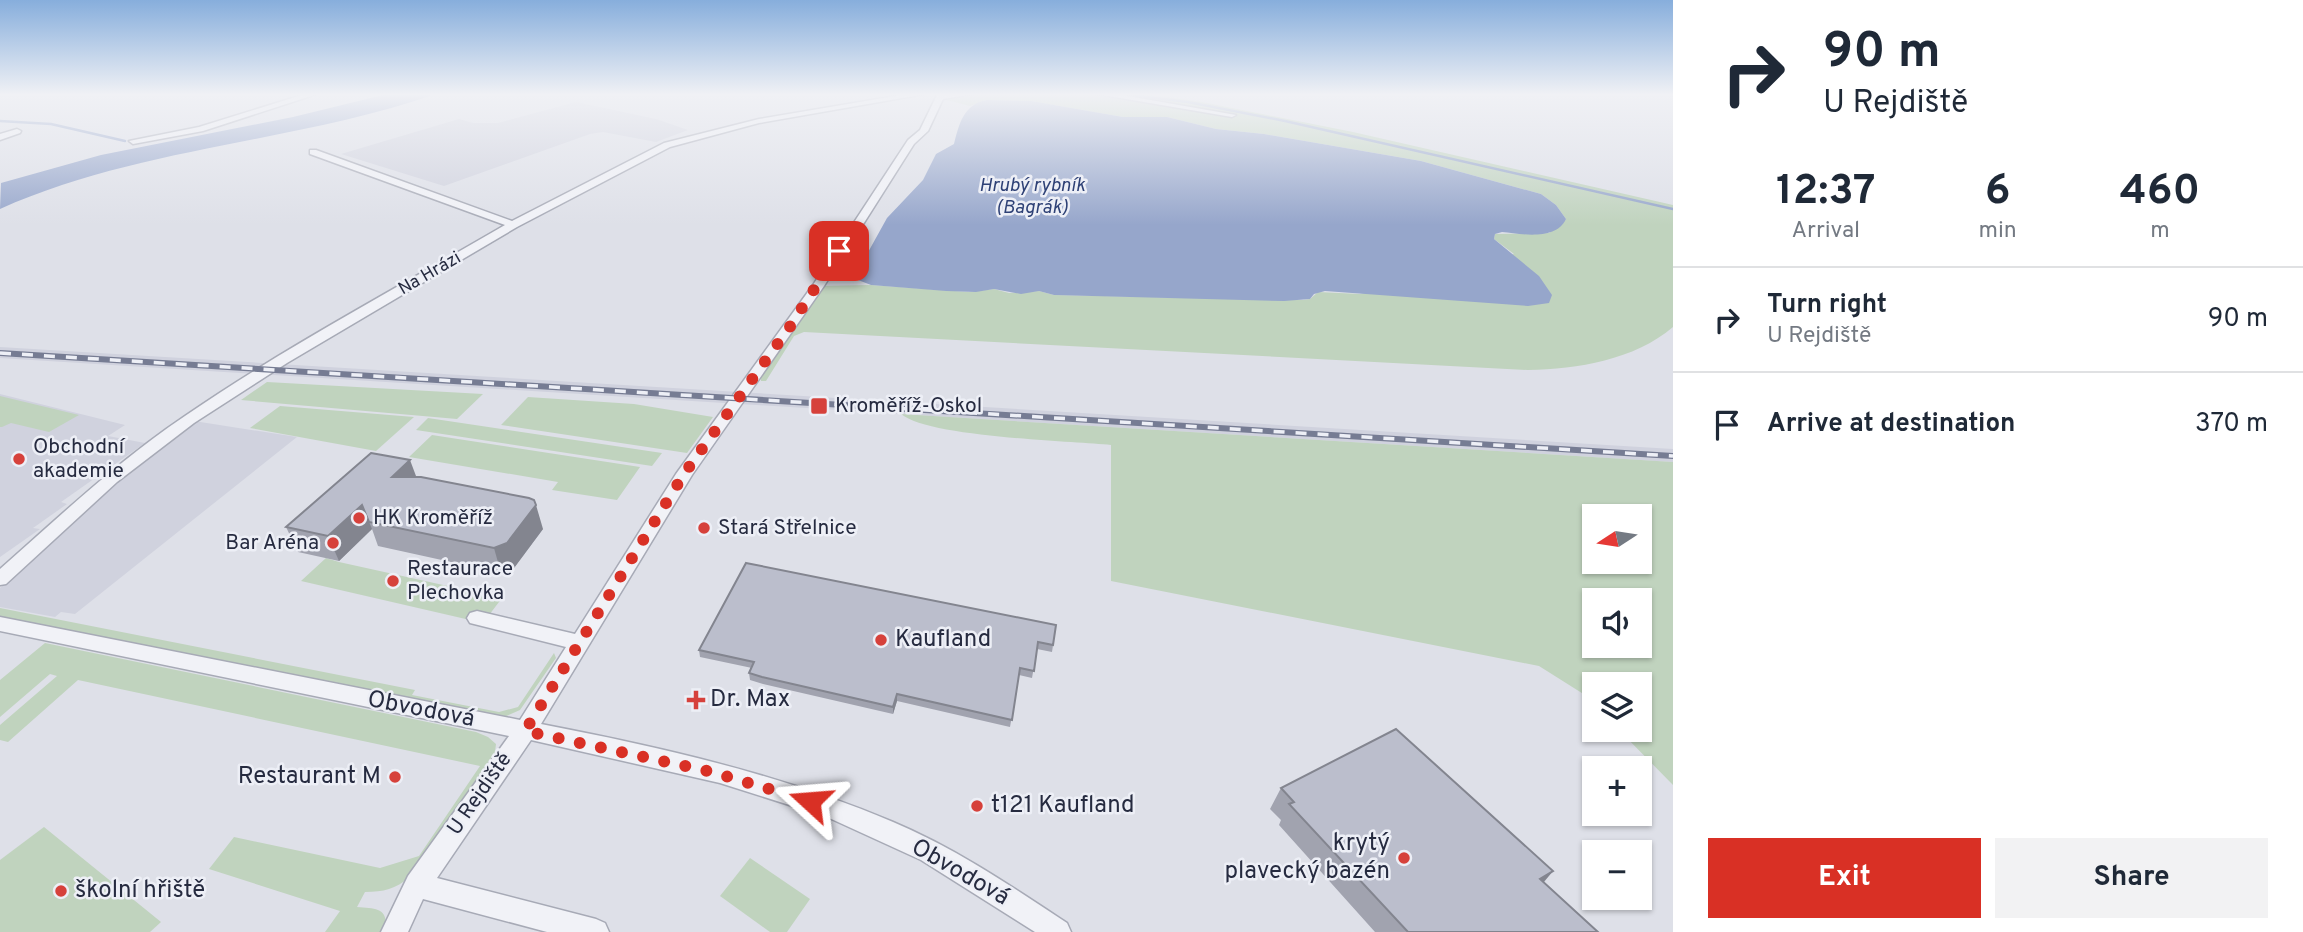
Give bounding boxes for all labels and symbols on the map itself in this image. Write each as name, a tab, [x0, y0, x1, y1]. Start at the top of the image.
water label: Hrubý rybník (Bagrák)	[979, 174, 1085, 220]
pin	[809, 221, 869, 281]
street label: Na Hrázi	[395, 247, 465, 301]
place label: Kroměříž-Oskol	[835, 393, 982, 420]
marker: Kroměříž-Oskol	[809, 396, 829, 416]
place label: Obchodní akademie	[33, 434, 126, 485]
marker: Obchodní akademie	[11, 451, 27, 467]
north arrow	[1582, 504, 1652, 574]
place label: HK Kroměříž	[373, 505, 493, 532]
marker: HK Kroměříž	[351, 510, 367, 526]
place label: Stará Střelnice	[718, 515, 857, 542]
marker: Stará Střelnice	[696, 520, 712, 536]
place label: Bar Aréna	[225, 530, 319, 557]
marker: Bar Aréna	[325, 535, 341, 551]
place label: Restaurace Plechovka	[407, 556, 513, 607]
marker: Restaurace Plechovka	[385, 573, 401, 589]
place label: Kaufland	[895, 625, 991, 655]
marker: Kaufland	[873, 632, 889, 648]
street label: Obvodová	[365, 685, 477, 735]
place label: Dr. Max	[710, 685, 790, 715]
marker: Dr. Max	[688, 692, 704, 708]
street label: U Rejdiště	[442, 747, 518, 841]
place label: Restaurant M	[238, 762, 381, 792]
position arrow	[773, 764, 847, 838]
marker: Restaurant M	[387, 769, 403, 785]
place label: t121 Kaufland	[991, 791, 1135, 821]
marker: t121 Kaufland	[969, 798, 985, 814]
place label: krytý plavecký bazén	[1224, 829, 1390, 887]
street label: Obvodová	[906, 833, 1014, 913]
marker: krytý plavecký bazén	[1396, 850, 1412, 866]
place label: školní hřiště	[75, 876, 205, 906]
marker: školní hřiště	[53, 883, 69, 899]

